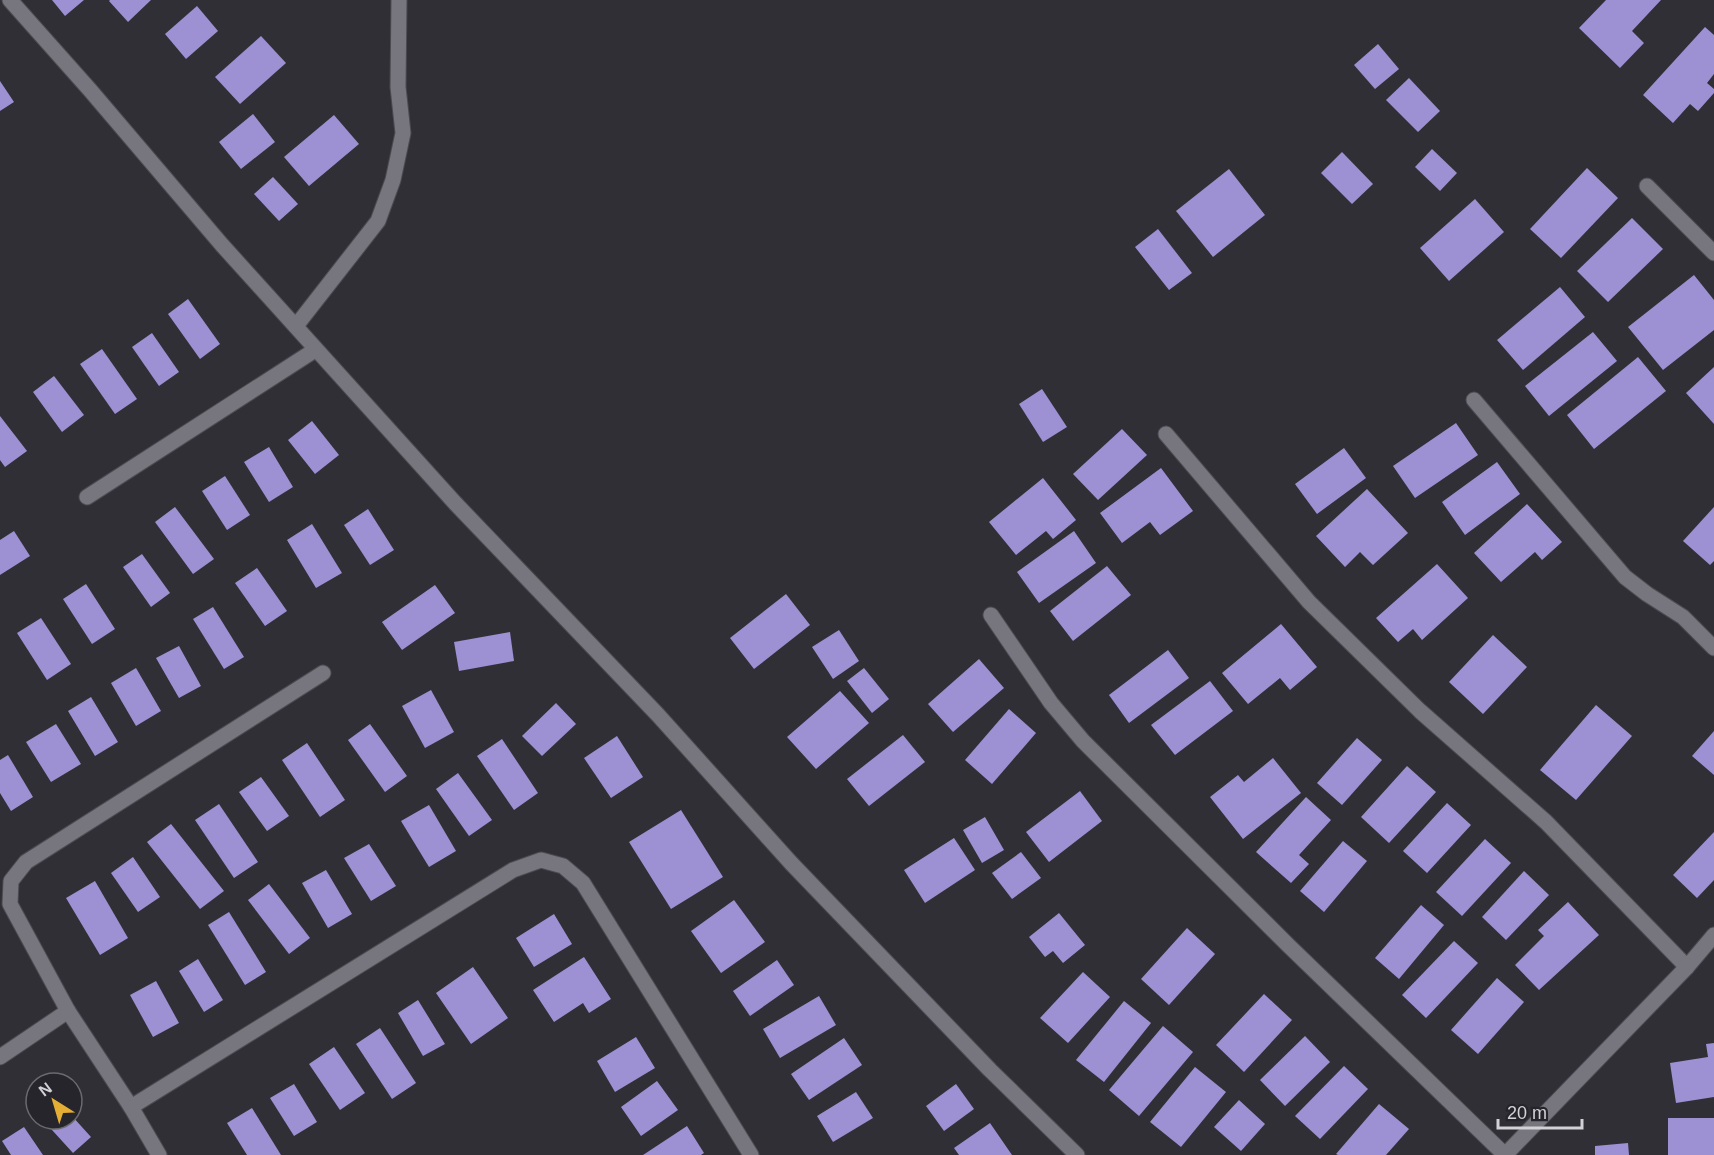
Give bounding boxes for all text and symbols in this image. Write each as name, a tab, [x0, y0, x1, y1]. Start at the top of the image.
north arrow	[24, 1071, 84, 1131]
text: N	[36, 1079, 55, 1100]
scale bar	[1498, 1092, 1582, 1130]
text: 20 m	[1507, 1103, 1547, 1123]

